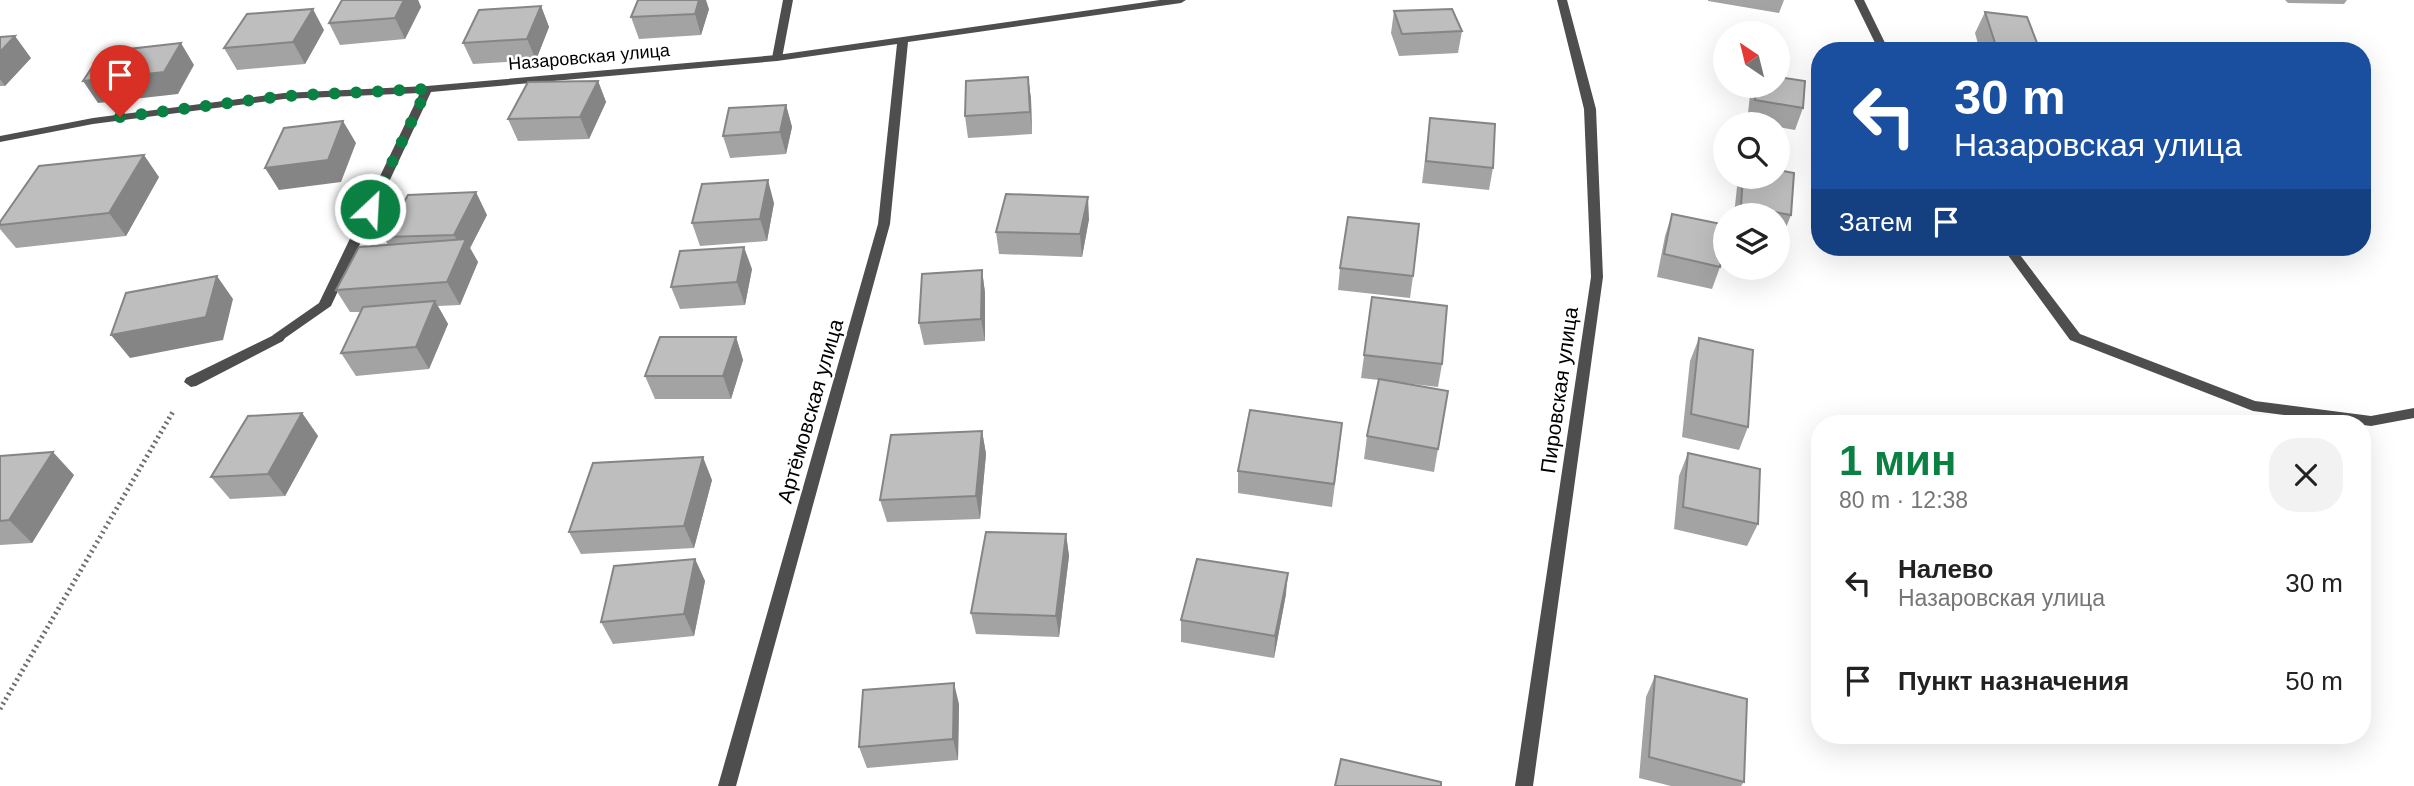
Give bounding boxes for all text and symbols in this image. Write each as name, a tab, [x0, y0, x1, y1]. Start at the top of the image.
north arrow	[1713, 21, 1790, 98]
map controls	[1713, 21, 1790, 280]
street label: Назаровская улица	[507, 40, 672, 74]
pin	[90, 45, 150, 117]
icon: arrive	[101, 56, 139, 94]
icon: left	[1839, 70, 1930, 161]
text: 30 m	[1954, 70, 2066, 124]
button: search	[1713, 112, 1790, 189]
text: Назаровская улица	[1954, 127, 2242, 163]
position arrow	[333, 172, 407, 246]
button: layers	[1713, 203, 1790, 280]
icon: arrive	[1927, 203, 1965, 241]
text: Затем	[1839, 207, 1913, 237]
street label: Пировская улица	[1536, 305, 1582, 475]
street label: Артёмовская улица	[773, 316, 847, 506]
text: 1 мин	[1839, 437, 1956, 484]
button: close	[2269, 438, 2343, 512]
text: 80 m · 12:38	[1839, 487, 1968, 513]
text: Налево	[1898, 554, 1993, 584]
icon: left	[1839, 564, 1877, 602]
text: 30 m	[2285, 568, 2343, 598]
text: Назаровская улица	[1898, 585, 2105, 611]
icon: arrive	[1839, 662, 1877, 700]
text: Пункт назначения	[1898, 666, 2129, 696]
text: 50 m	[2285, 666, 2343, 696]

